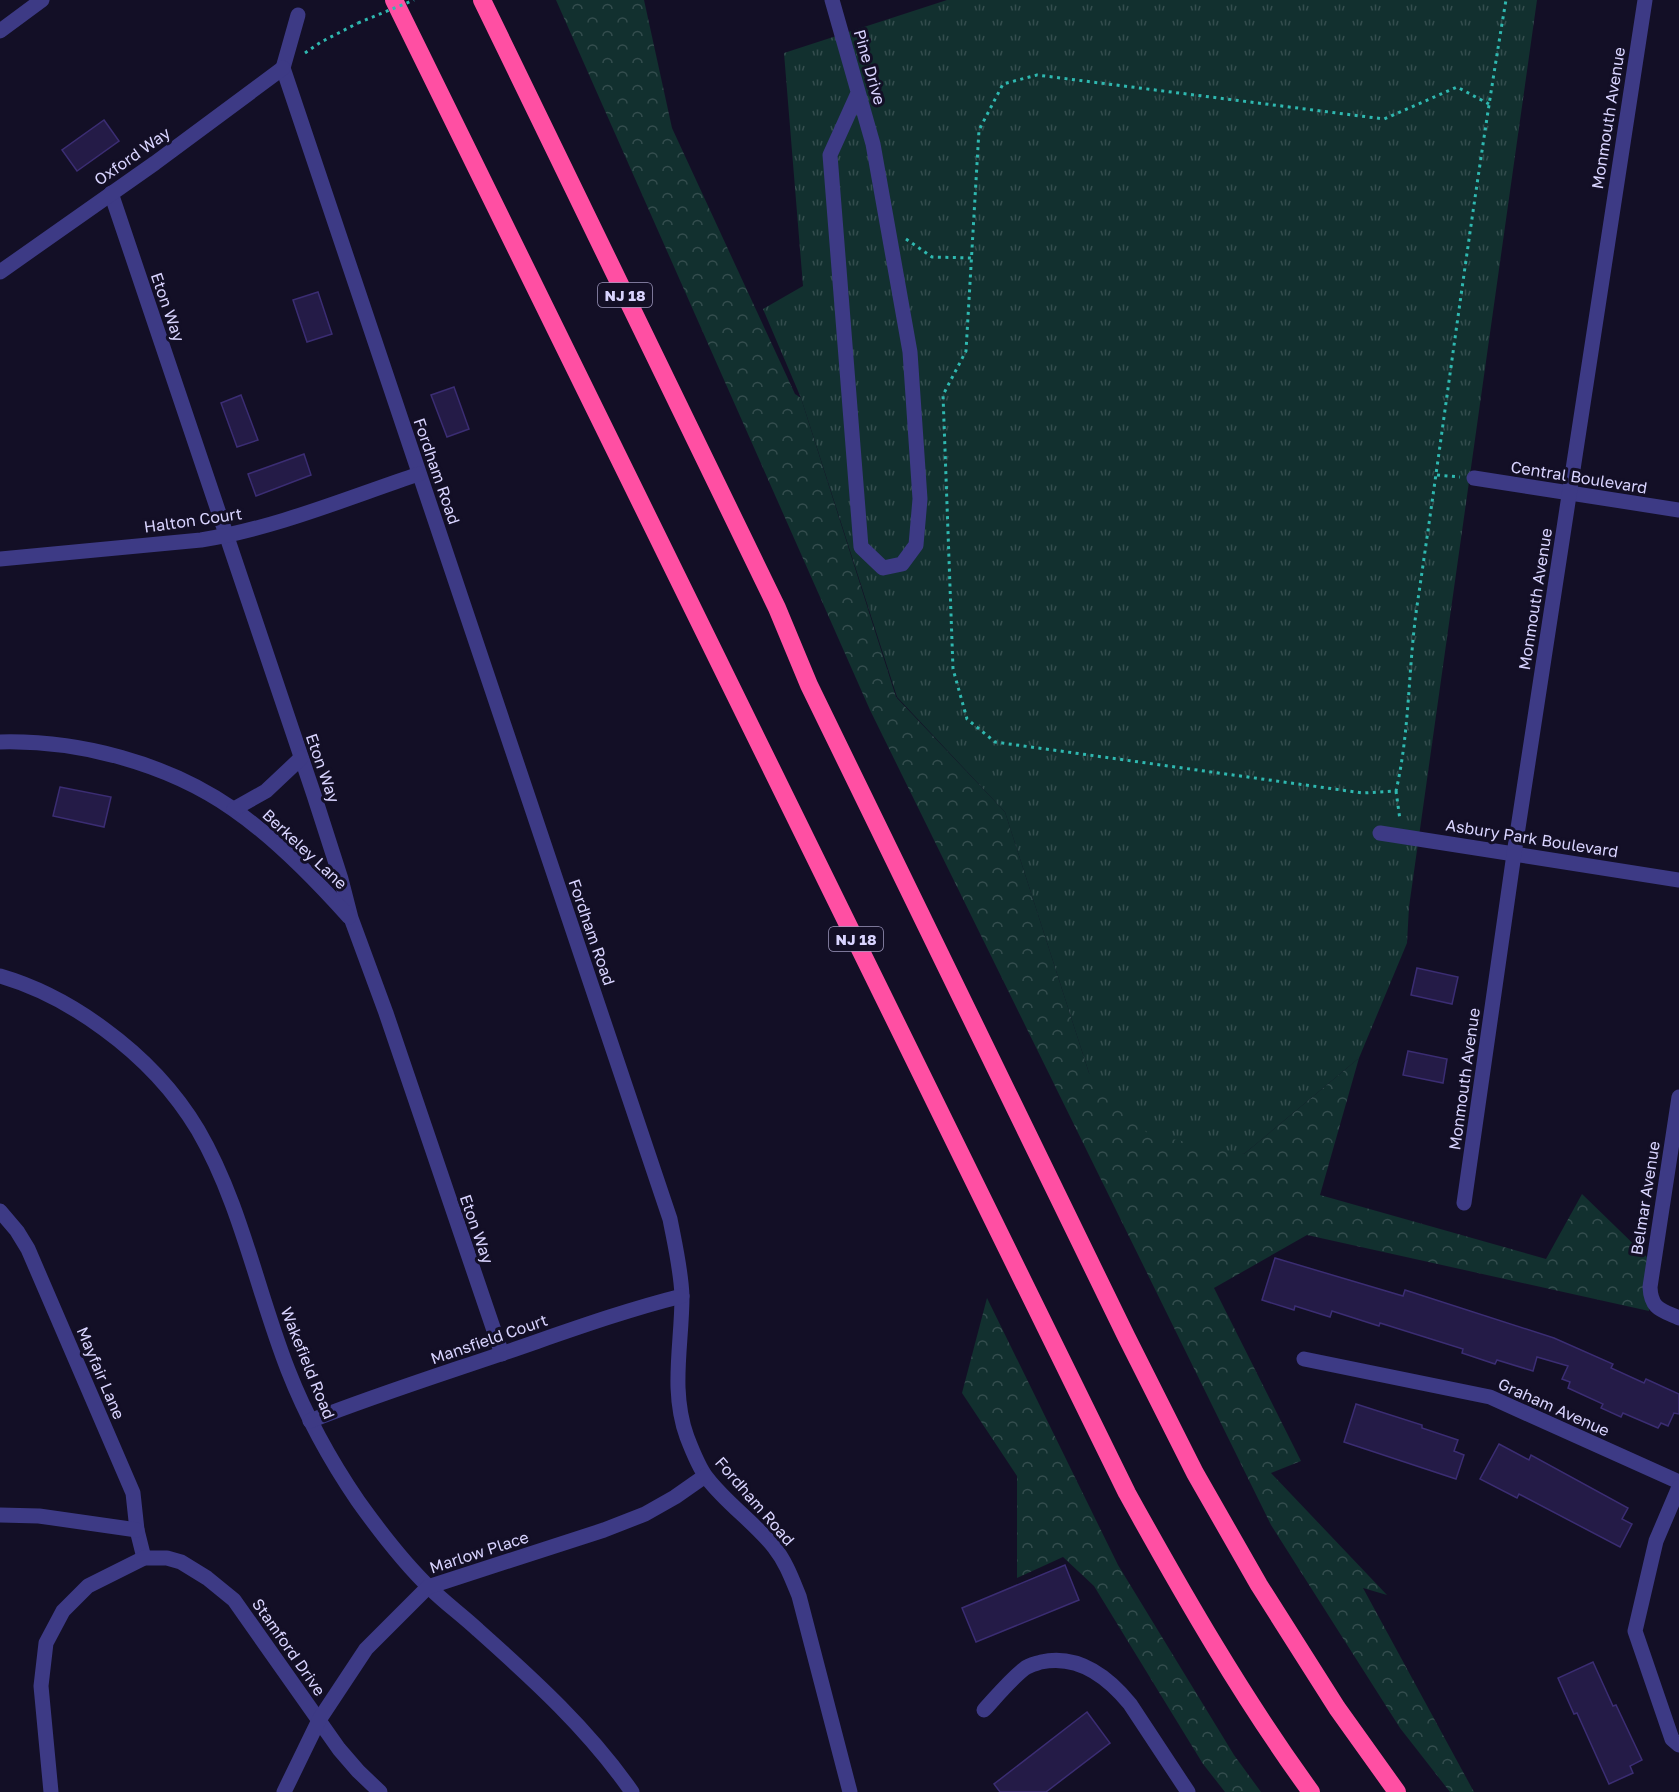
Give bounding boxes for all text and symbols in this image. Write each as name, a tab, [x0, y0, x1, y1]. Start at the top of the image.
street label: Pine Drive	[850, 27, 890, 107]
street label: Monmouth Avenue	[1587, 46, 1629, 190]
street label: Oxford Way	[90, 123, 174, 189]
street label: Eton Way	[147, 270, 189, 344]
road number: NJ 18	[598, 283, 652, 307]
street label: Fordham Road	[409, 415, 465, 527]
street label: Central Boulevard	[1509, 456, 1649, 498]
street label: Halton Court	[143, 503, 243, 537]
street label: Monmouth Avenue	[1514, 527, 1556, 671]
street label: Eton Way	[302, 731, 344, 805]
street label: Berkeley Lane	[258, 805, 352, 893]
street label: Asbury Park Boulevard	[1444, 814, 1620, 862]
street label: Fordham Road	[564, 876, 620, 988]
road number: NJ 18	[829, 927, 883, 951]
street label: Monmouth Avenue	[1444, 1007, 1484, 1151]
street label: Belmar Avenue	[1626, 1140, 1664, 1256]
street label: Eton Way	[456, 1192, 498, 1266]
street label: Wakefield Road	[276, 1304, 340, 1422]
street label: Mansfield Court	[428, 1310, 550, 1368]
street label: Mayfair Lane	[73, 1324, 129, 1422]
street label: Graham Avenue	[1495, 1373, 1613, 1441]
street label: Fordham Road	[711, 1453, 799, 1549]
street label: Marlow Place	[427, 1527, 531, 1577]
street label: Stamford Drive	[248, 1594, 330, 1700]

